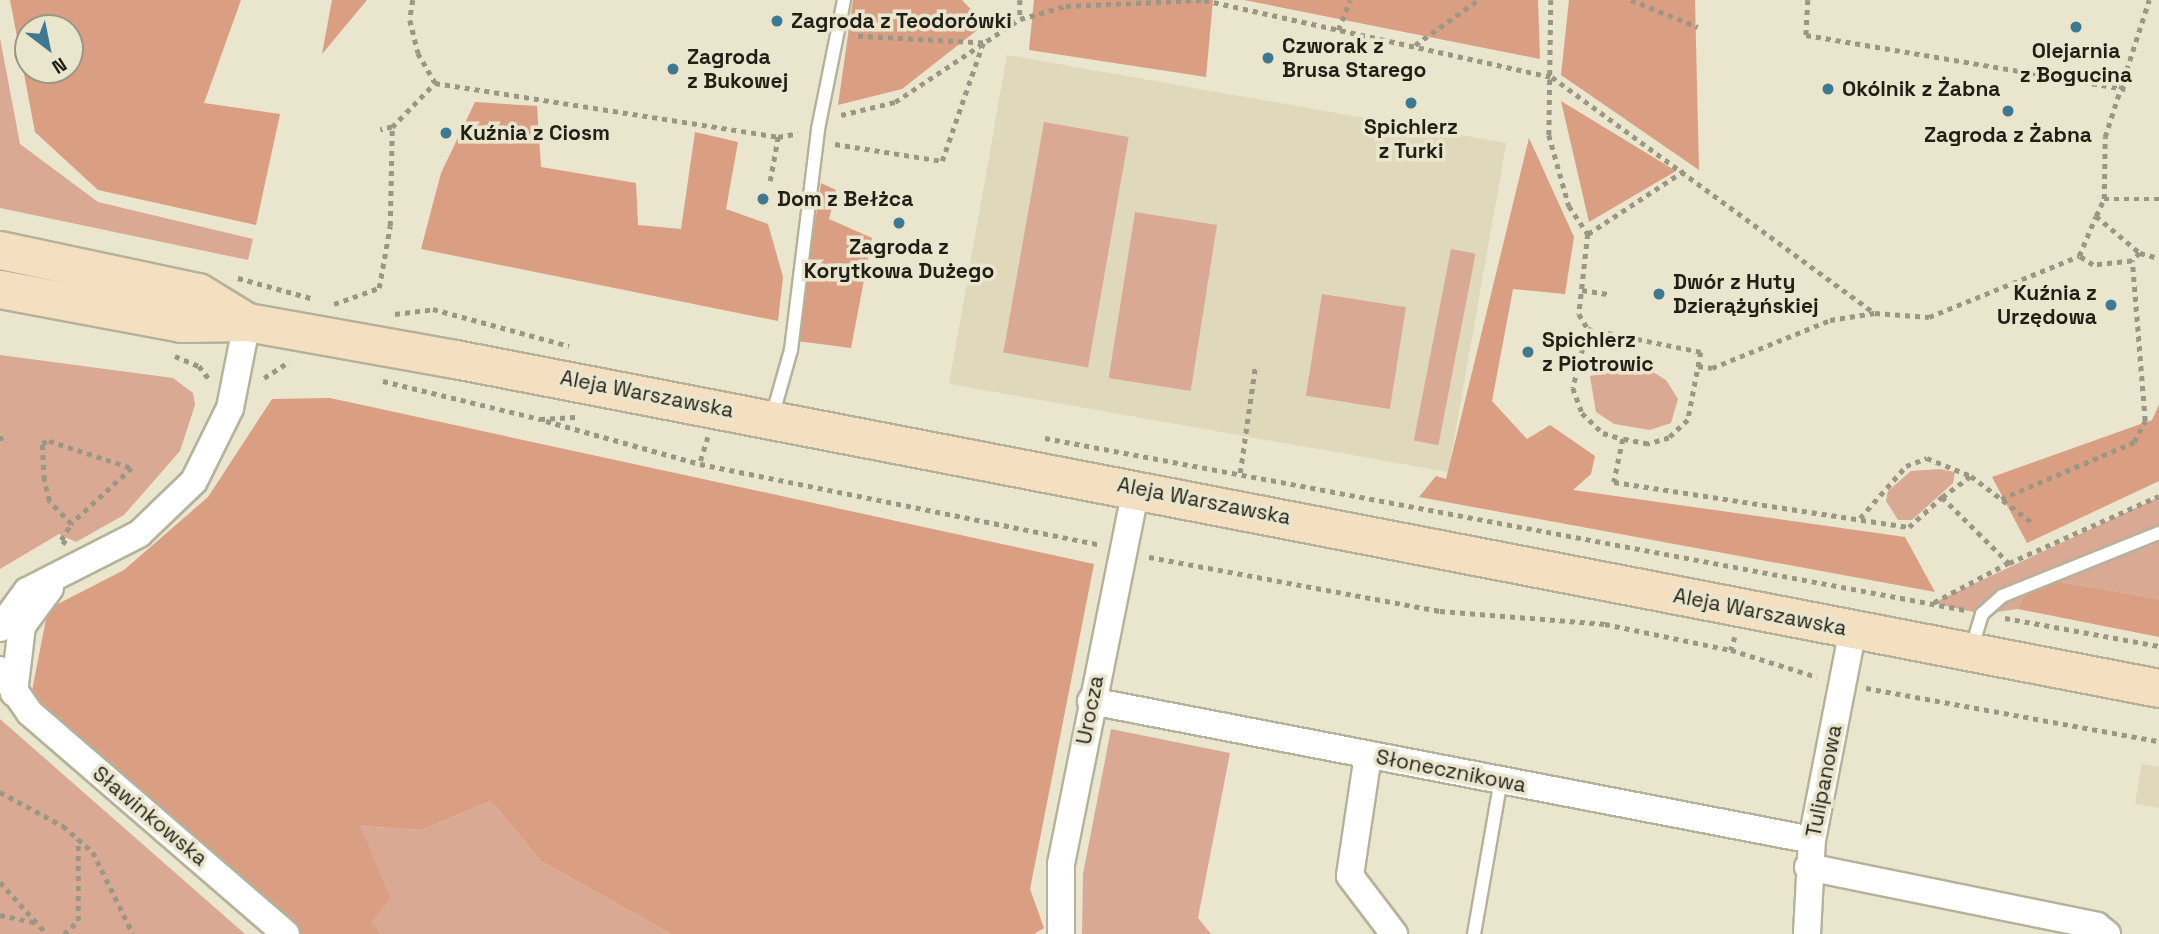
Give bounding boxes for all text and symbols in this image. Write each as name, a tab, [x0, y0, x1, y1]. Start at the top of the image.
place label: Zagroda z Teodorówki	[791, 8, 1013, 34]
marker: Zagroda z Teodorówki	[769, 13, 785, 29]
north arrow	[14, 14, 84, 84]
marker: Olejarnia z Bogucina	[2068, 19, 2084, 35]
place label: Czworak z Brusa Starego	[1282, 33, 1426, 83]
place label: Olejarnia z Bogucina	[2020, 38, 2132, 88]
place label: Zagroda z Bukowej	[687, 44, 788, 94]
marker: Czworak z Brusa Starego	[1260, 50, 1276, 66]
text: N	[47, 52, 71, 80]
marker: Zagroda z Bukowej	[665, 61, 681, 77]
place label: Okólnik z Żabna	[1842, 76, 2000, 102]
marker: Okólnik z Żabna	[1820, 81, 1836, 97]
marker: Spichlerz z Turki	[1403, 95, 1419, 111]
marker: Zagroda z Żabna	[2000, 103, 2016, 119]
place label: Spichlerz z Turki	[1364, 114, 1458, 164]
place label: Kuźnia z Ciosm	[460, 120, 610, 146]
place label: Zagroda z Żabna	[1924, 122, 2092, 148]
marker: Kuźnia z Ciosm	[438, 125, 454, 141]
place label: Dom z Bełżca	[777, 186, 913, 212]
marker: Dom z Bełżca	[755, 191, 771, 207]
marker: Zagroda z Korytkowa Dużego	[891, 215, 907, 231]
place label: Zagroda z Korytkowa Dużego	[804, 234, 994, 284]
place label: Dwór z Huty Dzierążyńskiej	[1673, 269, 1819, 319]
place label: Kuźnia z Urzędowa	[1997, 280, 2097, 330]
marker: Dwór z Huty Dzierążyńskiej	[1651, 286, 1667, 302]
marker: Kuźnia z Urzędowa	[2103, 297, 2119, 313]
place label: Spichlerz z Piotrowic	[1542, 327, 1654, 377]
marker: Spichlerz z Piotrowic	[1520, 344, 1536, 360]
street label: Aleja Warszawska	[558, 365, 736, 423]
street label: Aleja Warszawska	[1115, 472, 1293, 530]
street label: Aleja Warszawska	[1671, 583, 1849, 641]
street label: Urocza	[1071, 673, 1109, 747]
street label: Tulipanowa	[1801, 723, 1847, 839]
street label: Słonecznikowa	[1374, 744, 1528, 798]
street label: Sławinkowska	[88, 761, 212, 871]

